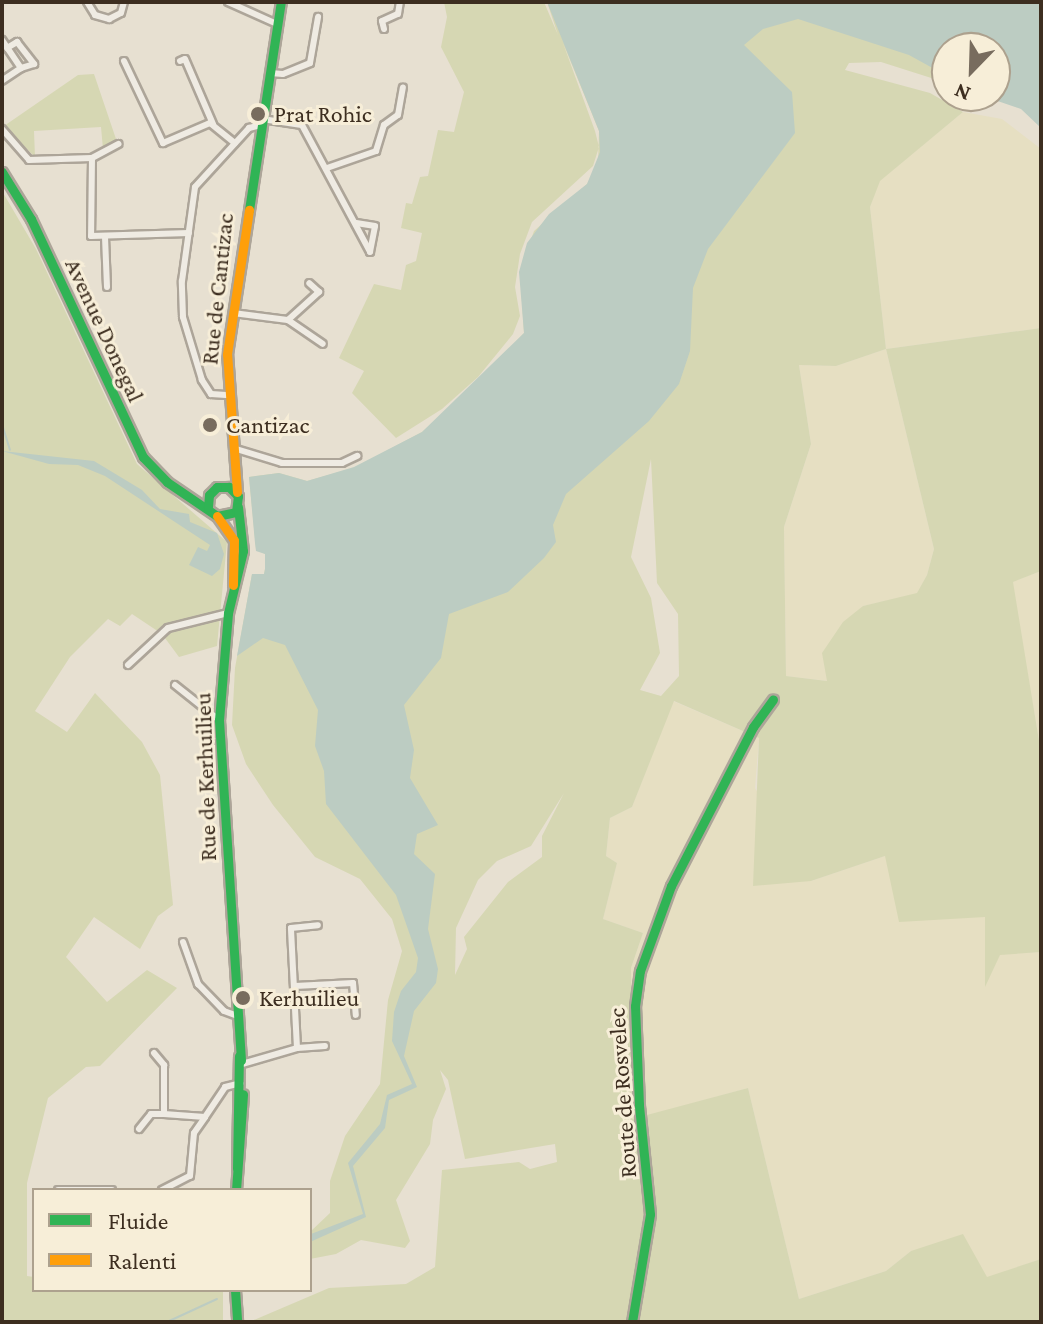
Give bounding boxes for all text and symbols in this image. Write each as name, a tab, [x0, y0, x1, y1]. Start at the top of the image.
north arrow	[931, 32, 1011, 112]
text: N	[950, 78, 974, 107]
place label: Prat Rohic	[274, 100, 372, 128]
marker: Prat Rohic	[249, 105, 267, 123]
street label: Rue de Cantizac	[195, 212, 239, 366]
street label: Avenue Donegal	[59, 253, 151, 407]
place label: Cantizac	[226, 411, 310, 439]
marker: Cantizac	[201, 416, 219, 434]
street label: Rue de Kerhuilieu	[188, 692, 222, 862]
place label: Kerhuilieu	[259, 984, 359, 1012]
marker: Kerhuilieu	[234, 989, 252, 1007]
street label: Route de Rosvelec	[602, 1007, 642, 1179]
legend	[32, 1188, 312, 1292]
text: Fluide	[108, 1207, 168, 1234]
text: Ralenti	[108, 1247, 176, 1274]

